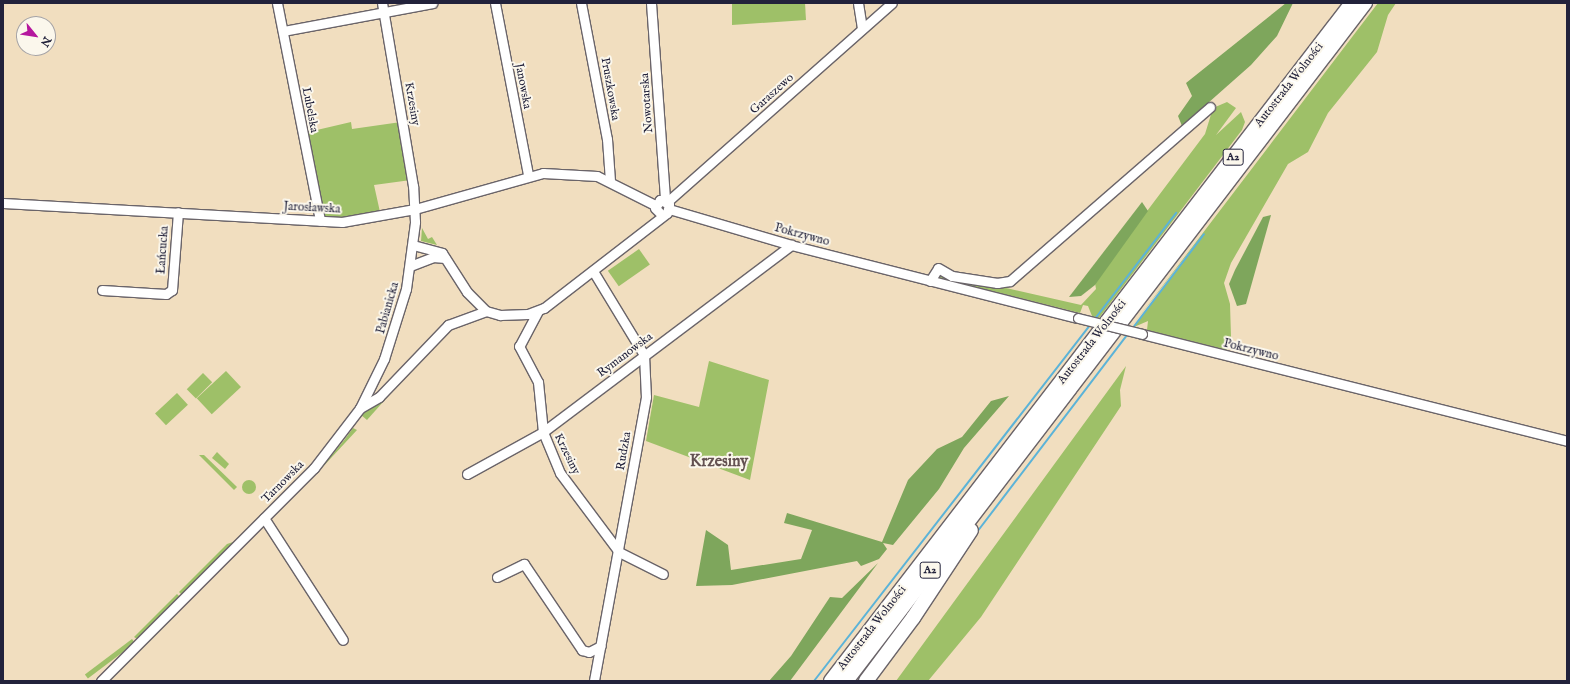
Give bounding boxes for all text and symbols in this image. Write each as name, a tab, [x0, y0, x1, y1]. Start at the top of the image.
north arrow	[16, 16, 56, 56]
text: N	[37, 34, 54, 49]
street label: Autostrada Wolności	[1252, 40, 1326, 130]
street label: Pruszkowska	[597, 56, 623, 122]
street label: Janowska	[512, 62, 534, 110]
street label: Garaszewo	[747, 71, 797, 117]
street label: Nowotarska	[638, 72, 656, 134]
street label: Krzesiny	[401, 81, 423, 127]
street label: Lubelska	[299, 86, 321, 134]
road number: A2	[1222, 148, 1244, 166]
street label: Jarosławska	[283, 199, 341, 217]
street label: Pokrzywno	[773, 221, 831, 249]
street label: Łańcucka	[154, 225, 172, 275]
street label: Pabianicka	[374, 280, 402, 336]
street label: Autostrada Wolności	[1055, 297, 1129, 387]
street label: Rymanowska	[595, 330, 655, 380]
street label: Pokrzywno	[1222, 336, 1280, 364]
street label: Krzesiny	[551, 431, 583, 477]
street label: Rudzka	[614, 431, 634, 471]
district label: Krzesiny	[690, 452, 748, 472]
street label: Tarnowska	[259, 458, 307, 506]
road number: A2	[919, 561, 941, 579]
street label: Autostrada Wolności	[835, 583, 909, 673]

